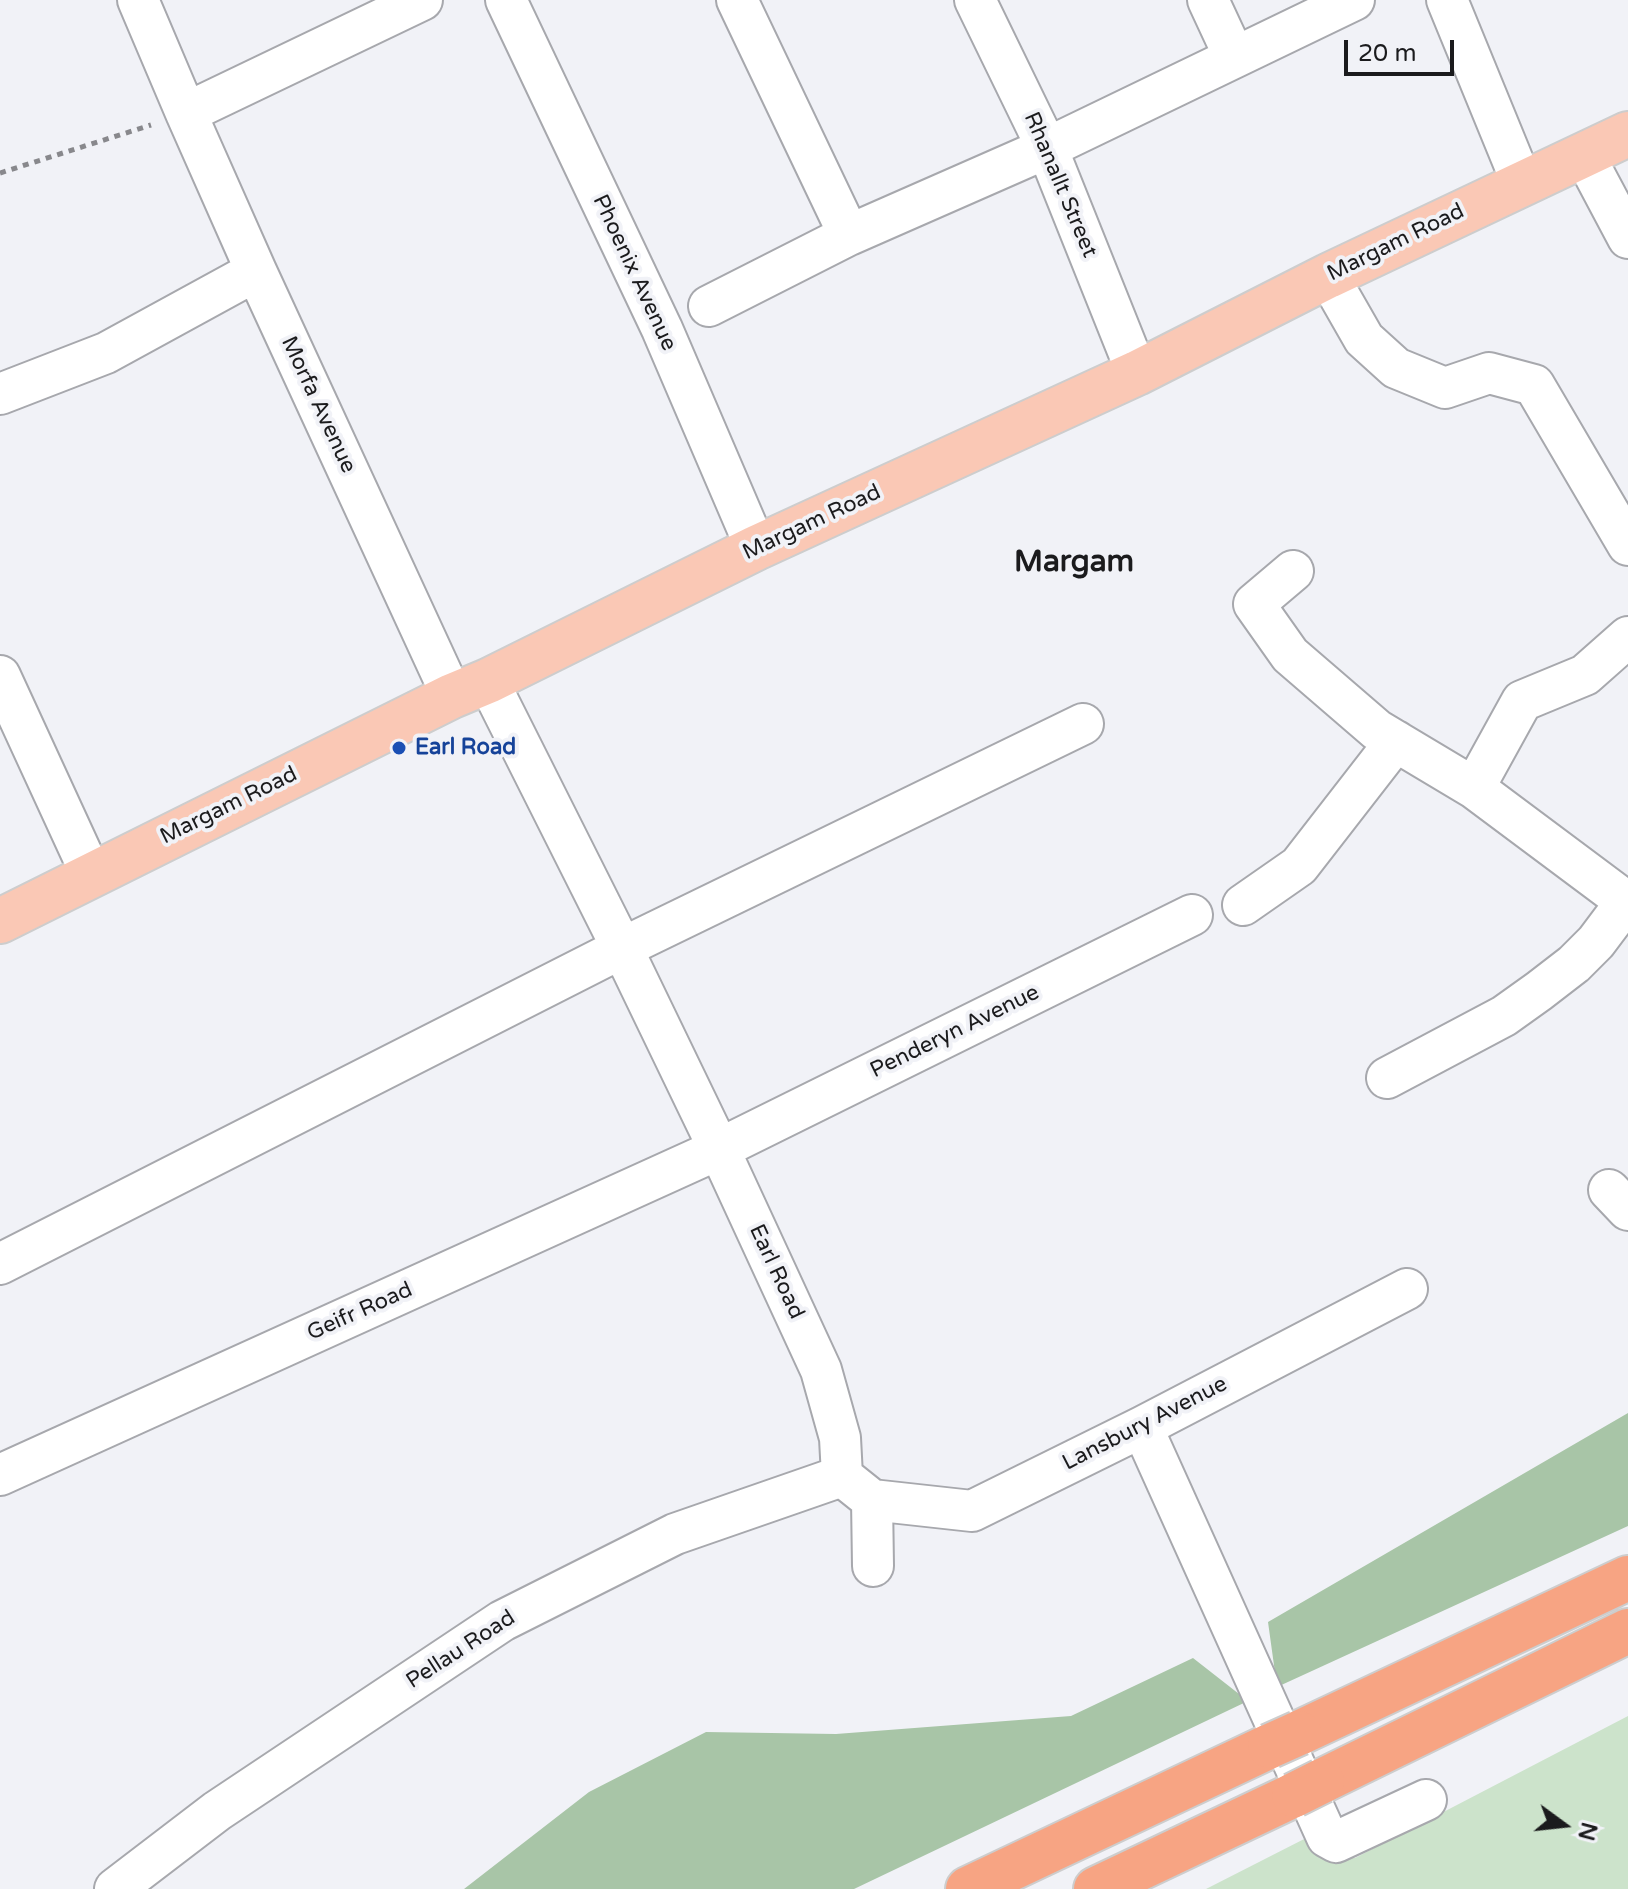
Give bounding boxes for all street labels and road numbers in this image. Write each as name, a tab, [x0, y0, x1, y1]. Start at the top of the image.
street label: Rhanallt Street	[1018, 108, 1102, 262]
street label: Phoenix Avenue	[586, 191, 682, 355]
street label: Margam Road	[1323, 198, 1469, 288]
street label: Morfa Avenue	[275, 333, 361, 477]
street label: Margam Road	[739, 480, 885, 566]
street label: Margam Road	[156, 761, 302, 851]
street label: Penderyn Avenue	[866, 980, 1044, 1084]
street label: Earl Road	[743, 1221, 809, 1323]
street label: Geifr Road	[303, 1277, 417, 1347]
street label: Lansbury Avenue	[1058, 1371, 1232, 1477]
street label: Pellau Road	[402, 1605, 520, 1695]

